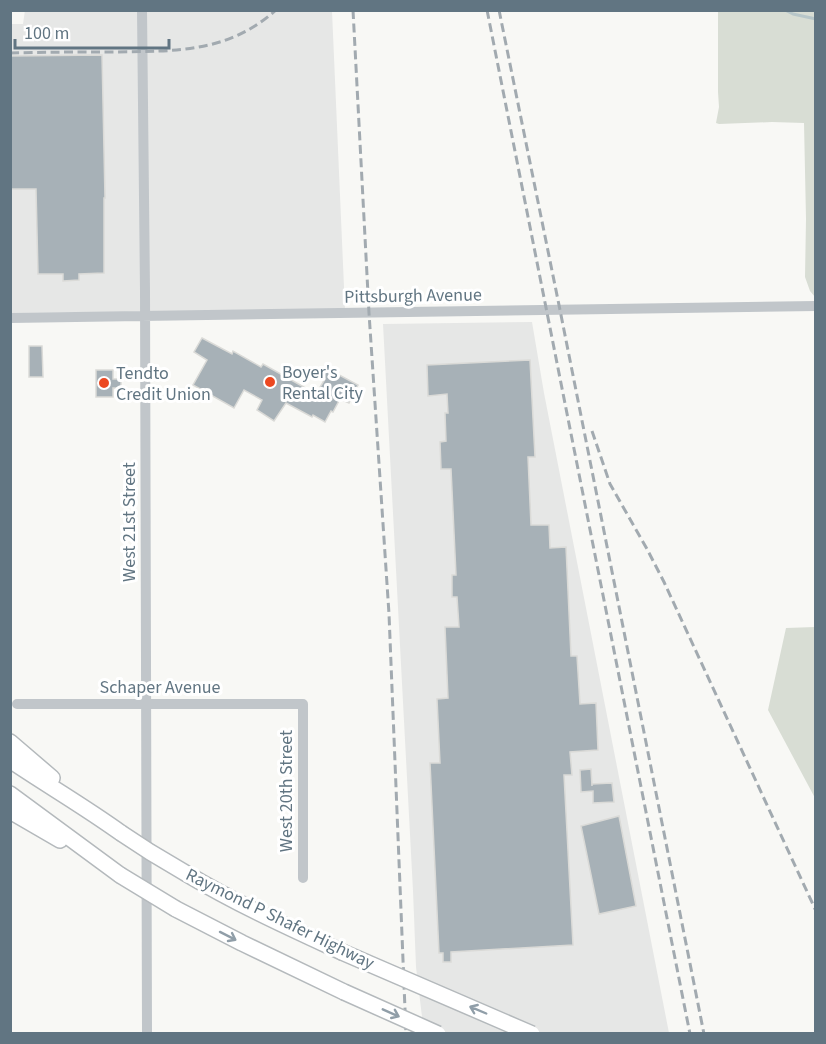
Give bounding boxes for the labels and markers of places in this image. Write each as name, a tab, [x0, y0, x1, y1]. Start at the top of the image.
place label: Boyer's Rental City	[282, 360, 364, 406]
place label: Tendto Credit Union	[116, 361, 211, 407]
marker: Boyer's Rental City	[263, 375, 277, 389]
marker: Tendto Credit Union	[97, 376, 111, 390]

